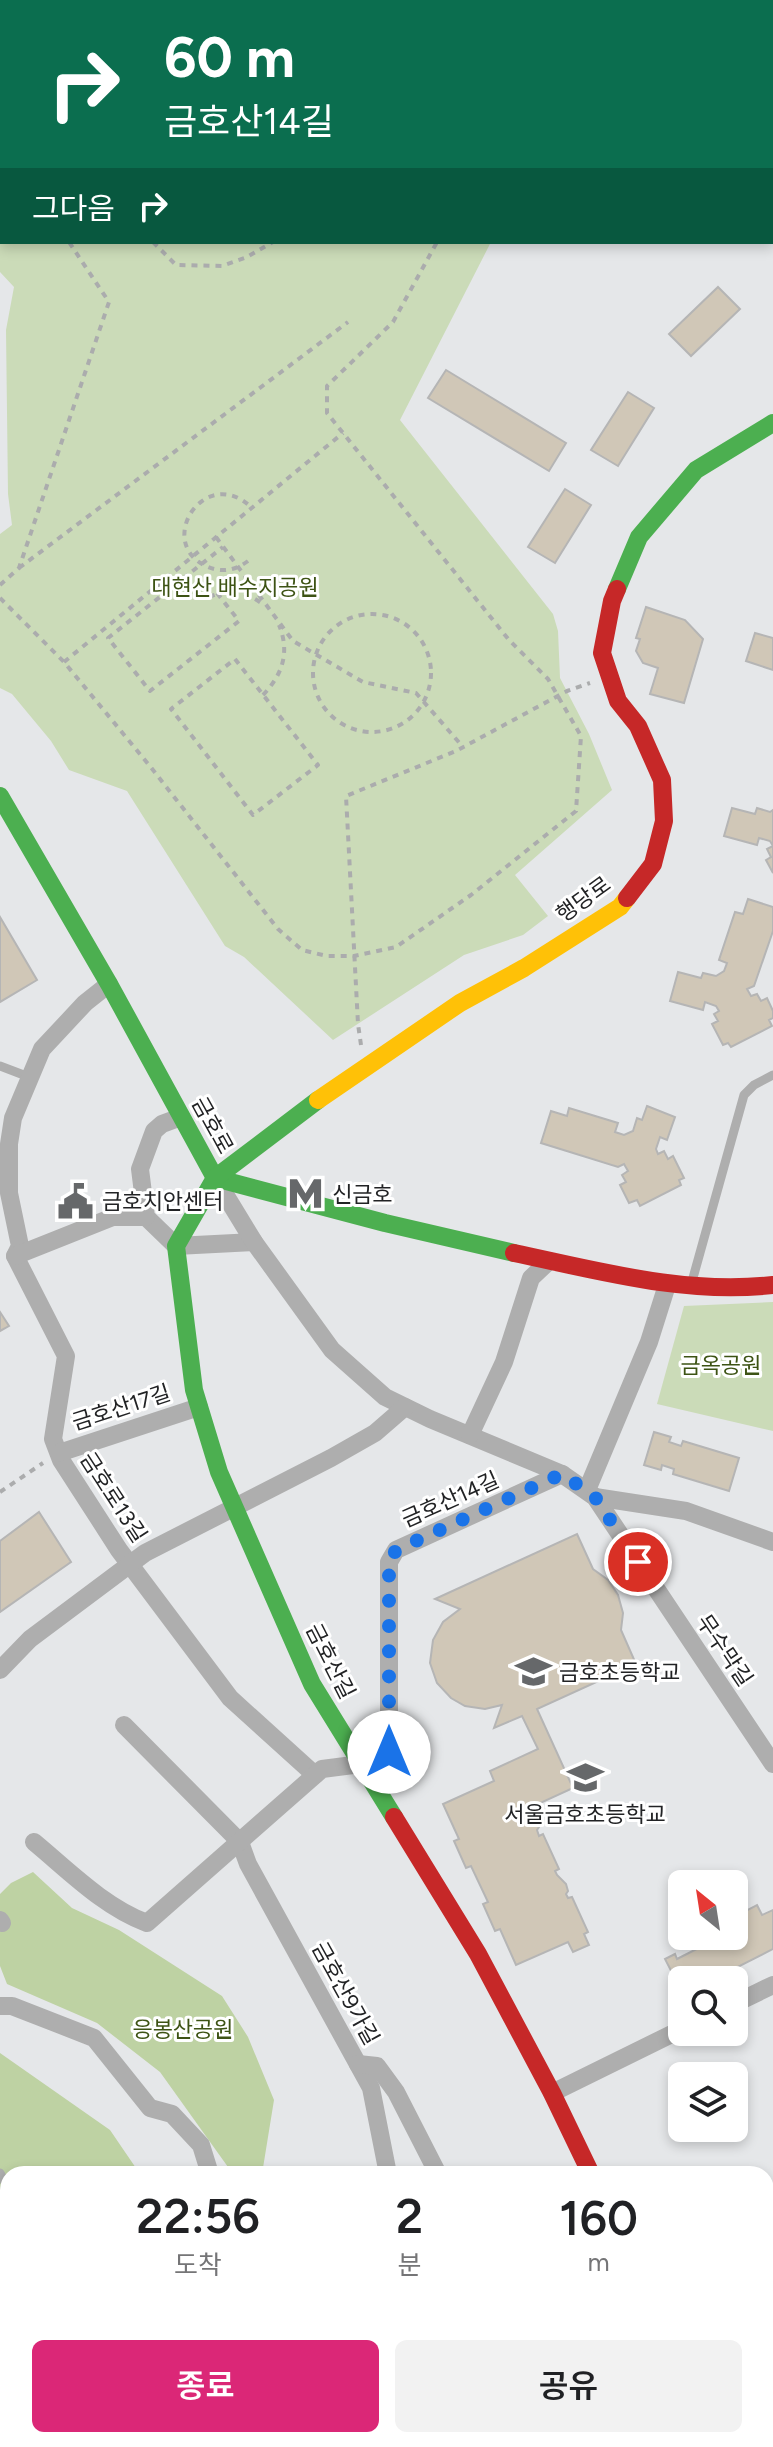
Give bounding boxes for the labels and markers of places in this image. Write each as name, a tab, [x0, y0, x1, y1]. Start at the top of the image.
metro station icon: 신금호	[287, 1175, 325, 1213]
place label: 신금호	[332, 1181, 393, 1208]
public building icon: 금호치안센터	[57, 1182, 95, 1220]
place label: 금호치안센터	[102, 1188, 223, 1215]
pin	[604, 1528, 672, 1596]
school or university icon: 금호초등학교	[514, 1653, 552, 1691]
place label: 금호초등학교	[559, 1659, 680, 1686]
school or university icon: 서울금호초등학교	[566, 1759, 604, 1797]
place label: 서울금호초등학교	[504, 1801, 666, 1828]

